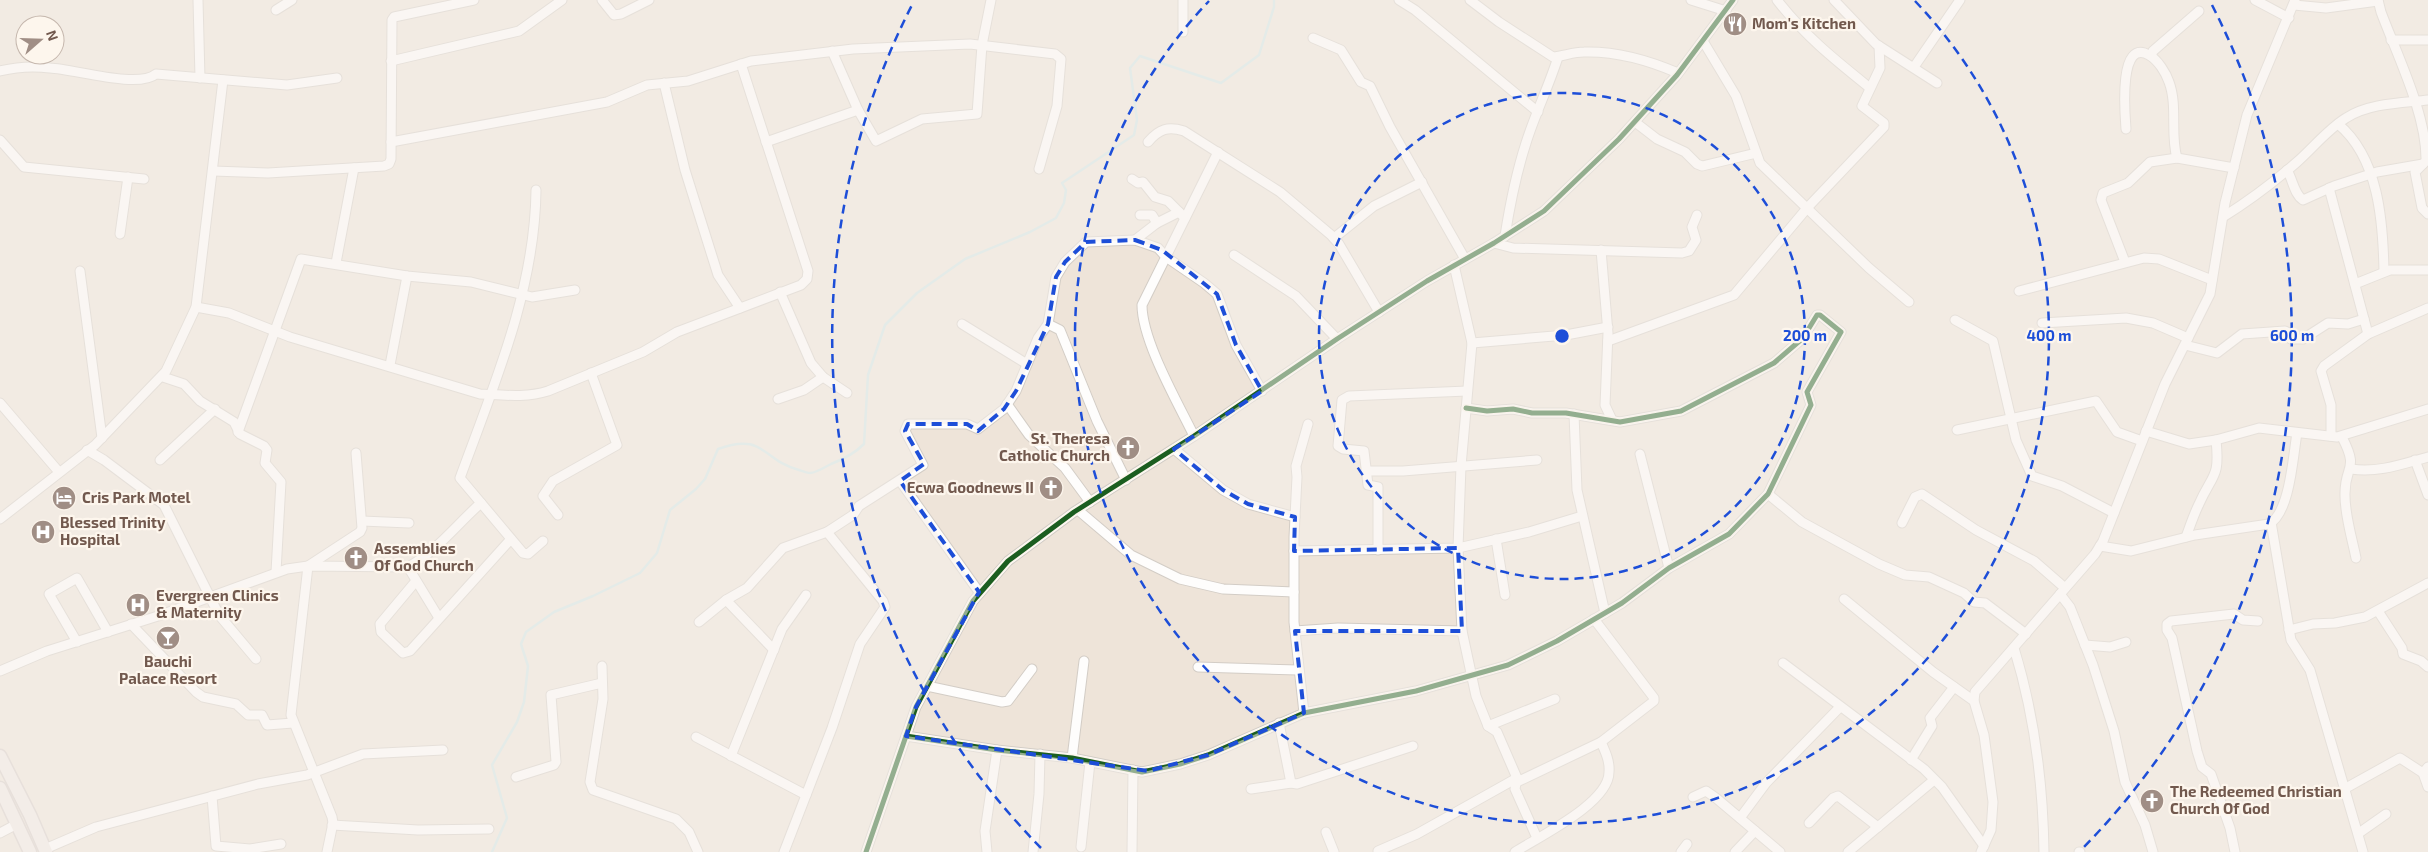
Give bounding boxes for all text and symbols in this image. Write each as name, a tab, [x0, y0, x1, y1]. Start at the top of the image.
restaurant icon: Mom's Kitchen	[1722, 11, 1748, 37]
place label: Mom's Kitchen	[1752, 14, 1856, 32]
north arrow	[15, 15, 65, 65]
text: N	[43, 28, 62, 43]
text: 200 m	[1783, 326, 1827, 344]
text: 400 m	[2027, 326, 2071, 344]
text: 600 m	[2270, 326, 2314, 344]
centre of rings	[1553, 327, 1571, 345]
place label: St. Theresa Catholic Church	[999, 429, 1110, 464]
church icon: St. Theresa Catholic Church	[1115, 435, 1141, 461]
church icon: Ecwa Goodnews II	[1038, 475, 1064, 501]
place label: Ecwa Goodnews II	[907, 478, 1034, 496]
hotel icon: Cris Park Motel	[51, 485, 77, 511]
place label: Cris Park Motel	[82, 488, 190, 506]
place label: Blessed Trinity Hospital	[60, 513, 166, 548]
hospital icon: Blessed Trinity Hospital	[30, 519, 56, 545]
place label: Assemblies Of God Church	[374, 539, 474, 574]
church icon: Assemblies Of God Church	[343, 545, 369, 571]
place label: Evergreen Clinics & Maternity	[156, 586, 279, 622]
hospital icon: Evergreen Clinics & Maternity	[125, 592, 151, 618]
bar icon: Bauchi Palace Resort	[155, 625, 181, 651]
place label: Bauchi Palace Resort	[119, 652, 217, 687]
place label: The Redeemed Christian Church Of God	[2170, 782, 2342, 817]
church icon: The Redeemed Christian Church Of God	[2139, 788, 2165, 814]

